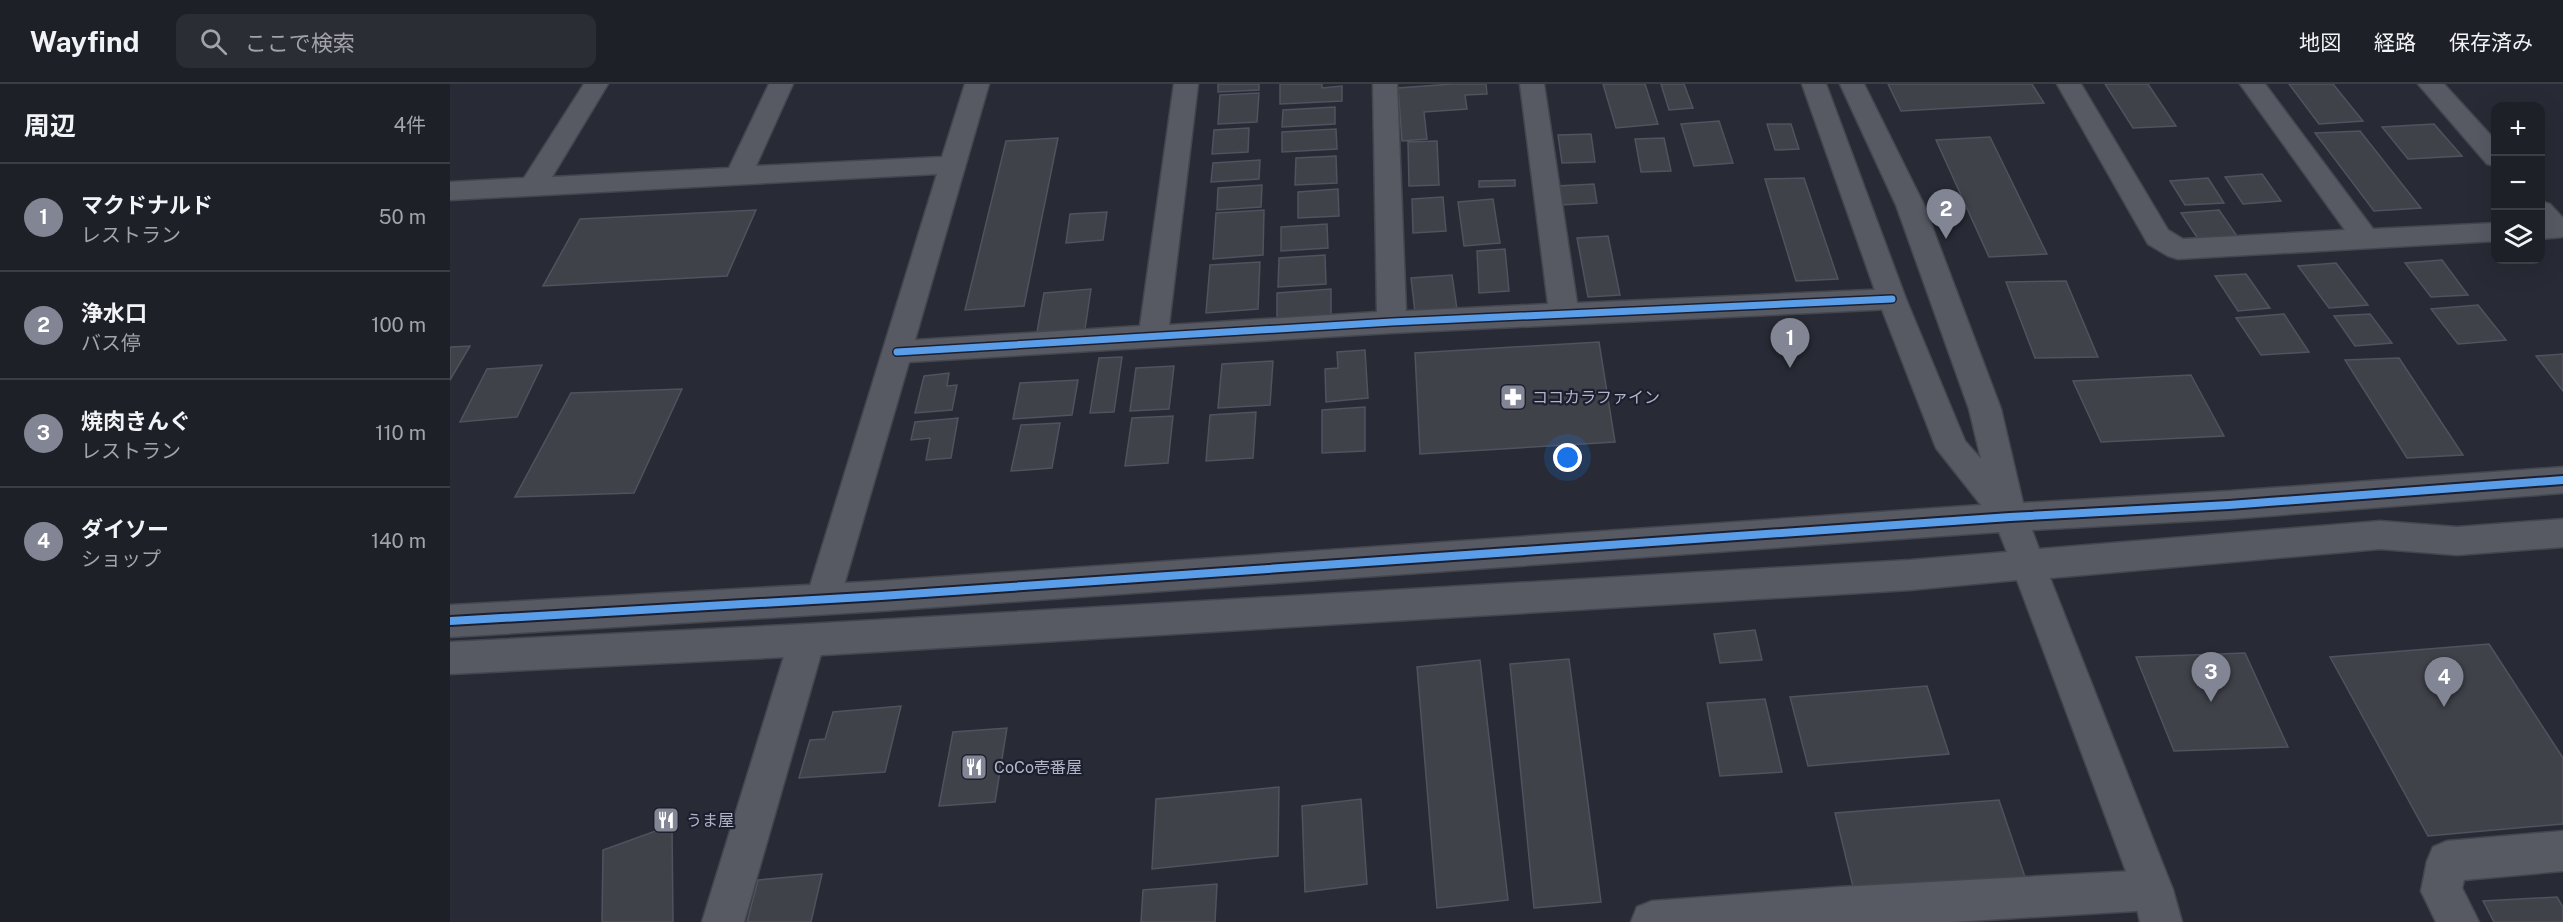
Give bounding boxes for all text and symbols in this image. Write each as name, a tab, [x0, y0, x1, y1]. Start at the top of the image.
search box	[176, 14, 596, 68]
text: Wayfind	[30, 25, 140, 58]
icon: search	[197, 25, 230, 58]
text: ここで検索	[245, 30, 355, 56]
text: 地図	[2299, 30, 2341, 55]
text: 経路	[2374, 30, 2416, 55]
text: 保存済み	[2449, 30, 2533, 55]
map controls	[2491, 102, 2545, 264]
button: +	[2491, 102, 2545, 156]
text: 周辺	[24, 110, 76, 141]
text: 4件	[393, 113, 426, 137]
button: −	[2491, 156, 2545, 210]
pin: 2	[1926, 190, 1966, 239]
text: マクドナルド	[81, 192, 213, 218]
text: 1	[39, 205, 48, 229]
text: 50 m	[379, 205, 426, 229]
button: layers	[2491, 210, 2545, 264]
text: レストラン	[81, 223, 181, 247]
text: 浄水口	[81, 300, 147, 326]
text: 2	[37, 313, 50, 337]
text: 100 m	[371, 313, 426, 337]
pin: 1	[1770, 318, 1810, 368]
text: バス停	[81, 331, 141, 355]
pharmacy icon: ココカラファイン	[1498, 382, 1528, 412]
place label: ココカラファイン	[1532, 388, 1660, 407]
text: 焼肉きんぐ	[81, 408, 191, 434]
text: 3	[37, 421, 50, 445]
text: 110 m	[375, 421, 426, 445]
text: レストラン	[81, 439, 181, 463]
your location	[1553, 443, 1582, 472]
text: ダイソー	[81, 516, 169, 542]
text: 4	[37, 529, 50, 553]
text: 140 m	[371, 529, 426, 553]
text: ショップ	[81, 547, 161, 571]
pin: 3	[2192, 652, 2230, 702]
pin: 4	[2424, 658, 2464, 707]
restaurant icon: CoCo壱番屋	[959, 752, 989, 782]
place label: CoCo壱番屋	[994, 758, 1082, 777]
restaurant icon: うま屋	[651, 805, 681, 835]
place label: うま屋	[686, 811, 734, 830]

